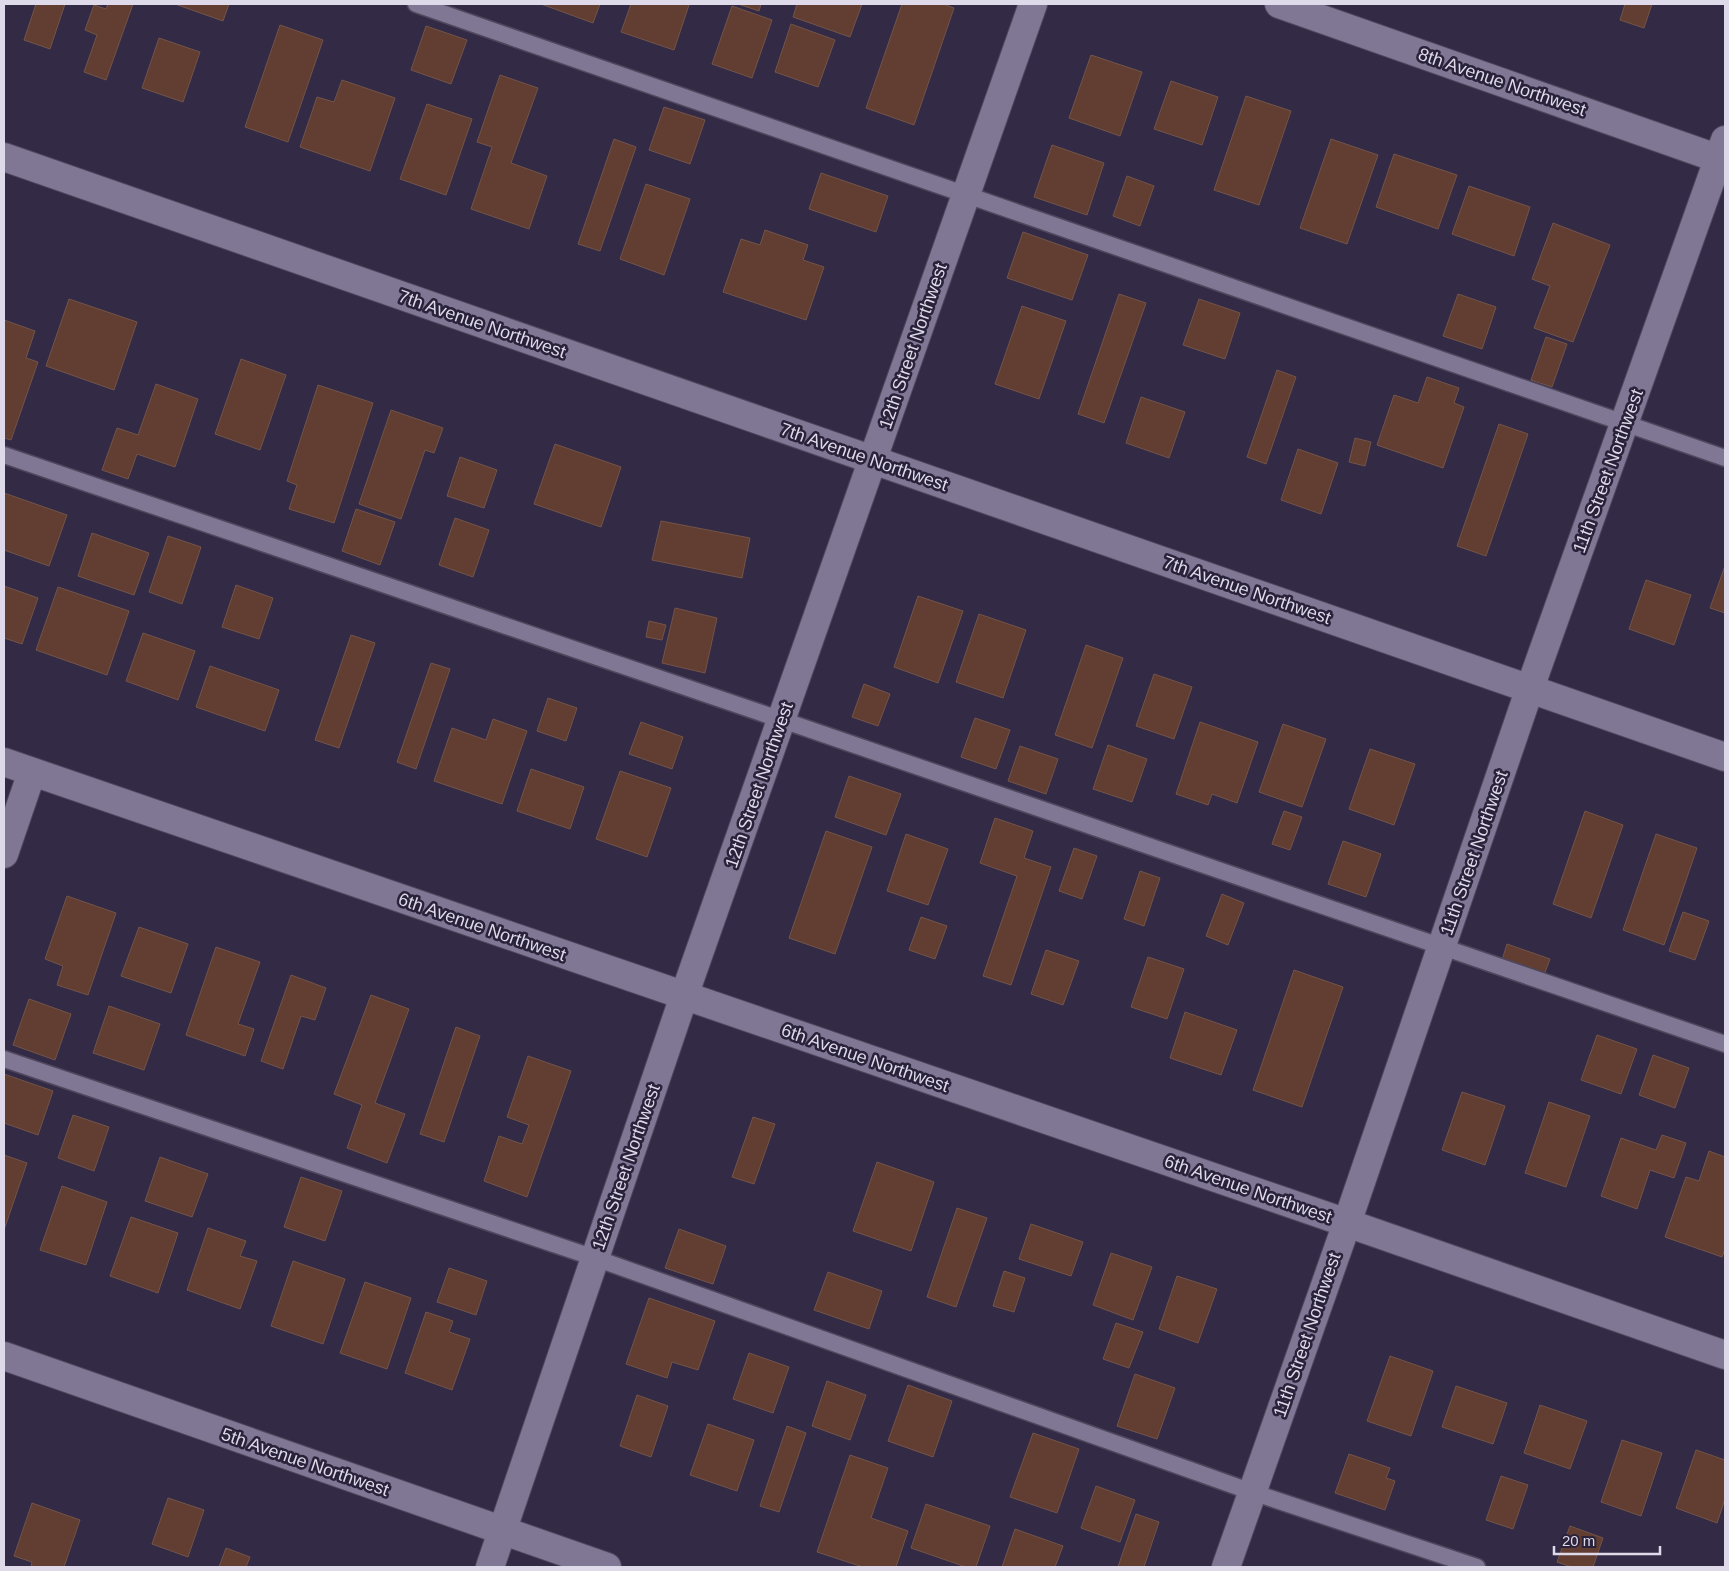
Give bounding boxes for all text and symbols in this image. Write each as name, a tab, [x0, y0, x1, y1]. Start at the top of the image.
street label: 8th Avenue Northwest	[1416, 44, 1588, 120]
street label: 12th Street Northwest	[875, 260, 951, 432]
street label: 7th Avenue Northwest	[396, 286, 568, 362]
street label: 11th Street Northwest	[1569, 386, 1647, 556]
street label: 7th Avenue Northwest	[778, 419, 950, 495]
street label: 7th Avenue Northwest	[1161, 552, 1333, 628]
street label: 12th Street Northwest	[721, 699, 797, 871]
street label: 11th Street Northwest	[1436, 768, 1512, 938]
street label: 6th Avenue Northwest	[396, 889, 568, 965]
street label: 6th Avenue Northwest	[779, 1020, 951, 1096]
street label: 12th Street Northwest	[588, 1081, 664, 1253]
street label: 6th Avenue Northwest	[1162, 1151, 1334, 1227]
street label: 11th Street Northwest	[1269, 1250, 1345, 1420]
street label: 5th Avenue Northwest	[219, 1424, 391, 1500]
scale bar	[1554, 1524, 1660, 1556]
text: 20 m	[1562, 1532, 1595, 1549]

